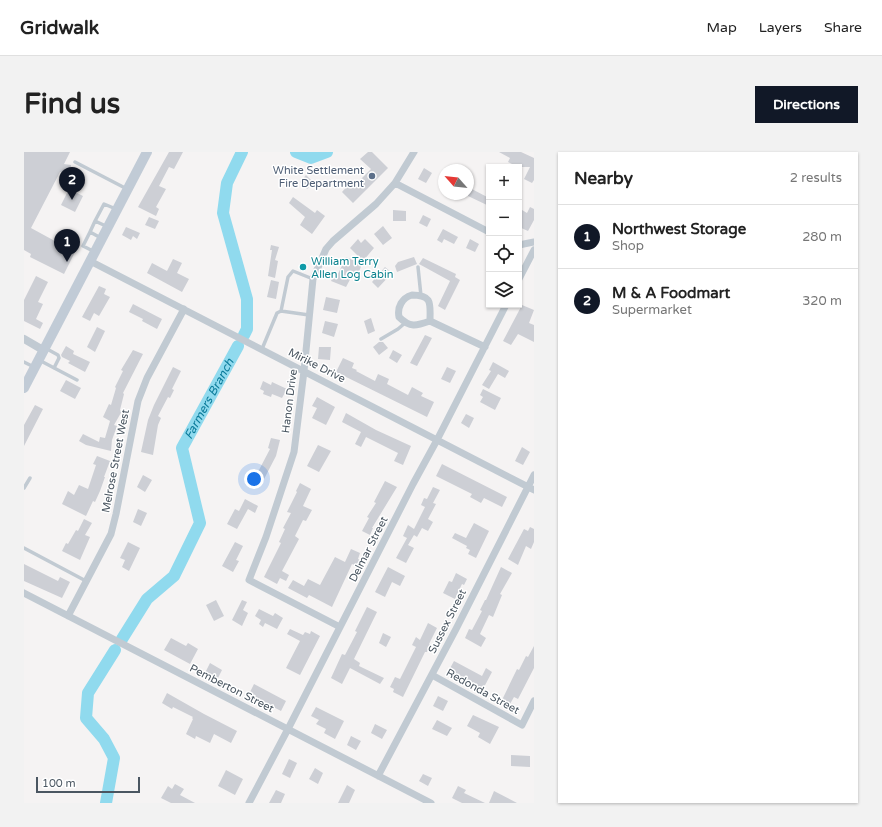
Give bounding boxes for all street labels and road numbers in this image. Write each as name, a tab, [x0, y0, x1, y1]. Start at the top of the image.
street label: Mirike Drive	[286, 346, 347, 385]
street label: Hanon Drive	[279, 368, 300, 434]
street label: Melrose Street West	[99, 408, 132, 514]
street label: Delmar Street	[346, 514, 391, 584]
street label: Sussex Street	[426, 587, 469, 656]
street label: Pemberton Street	[187, 662, 276, 715]
street label: Redonda Street	[444, 666, 522, 717]

